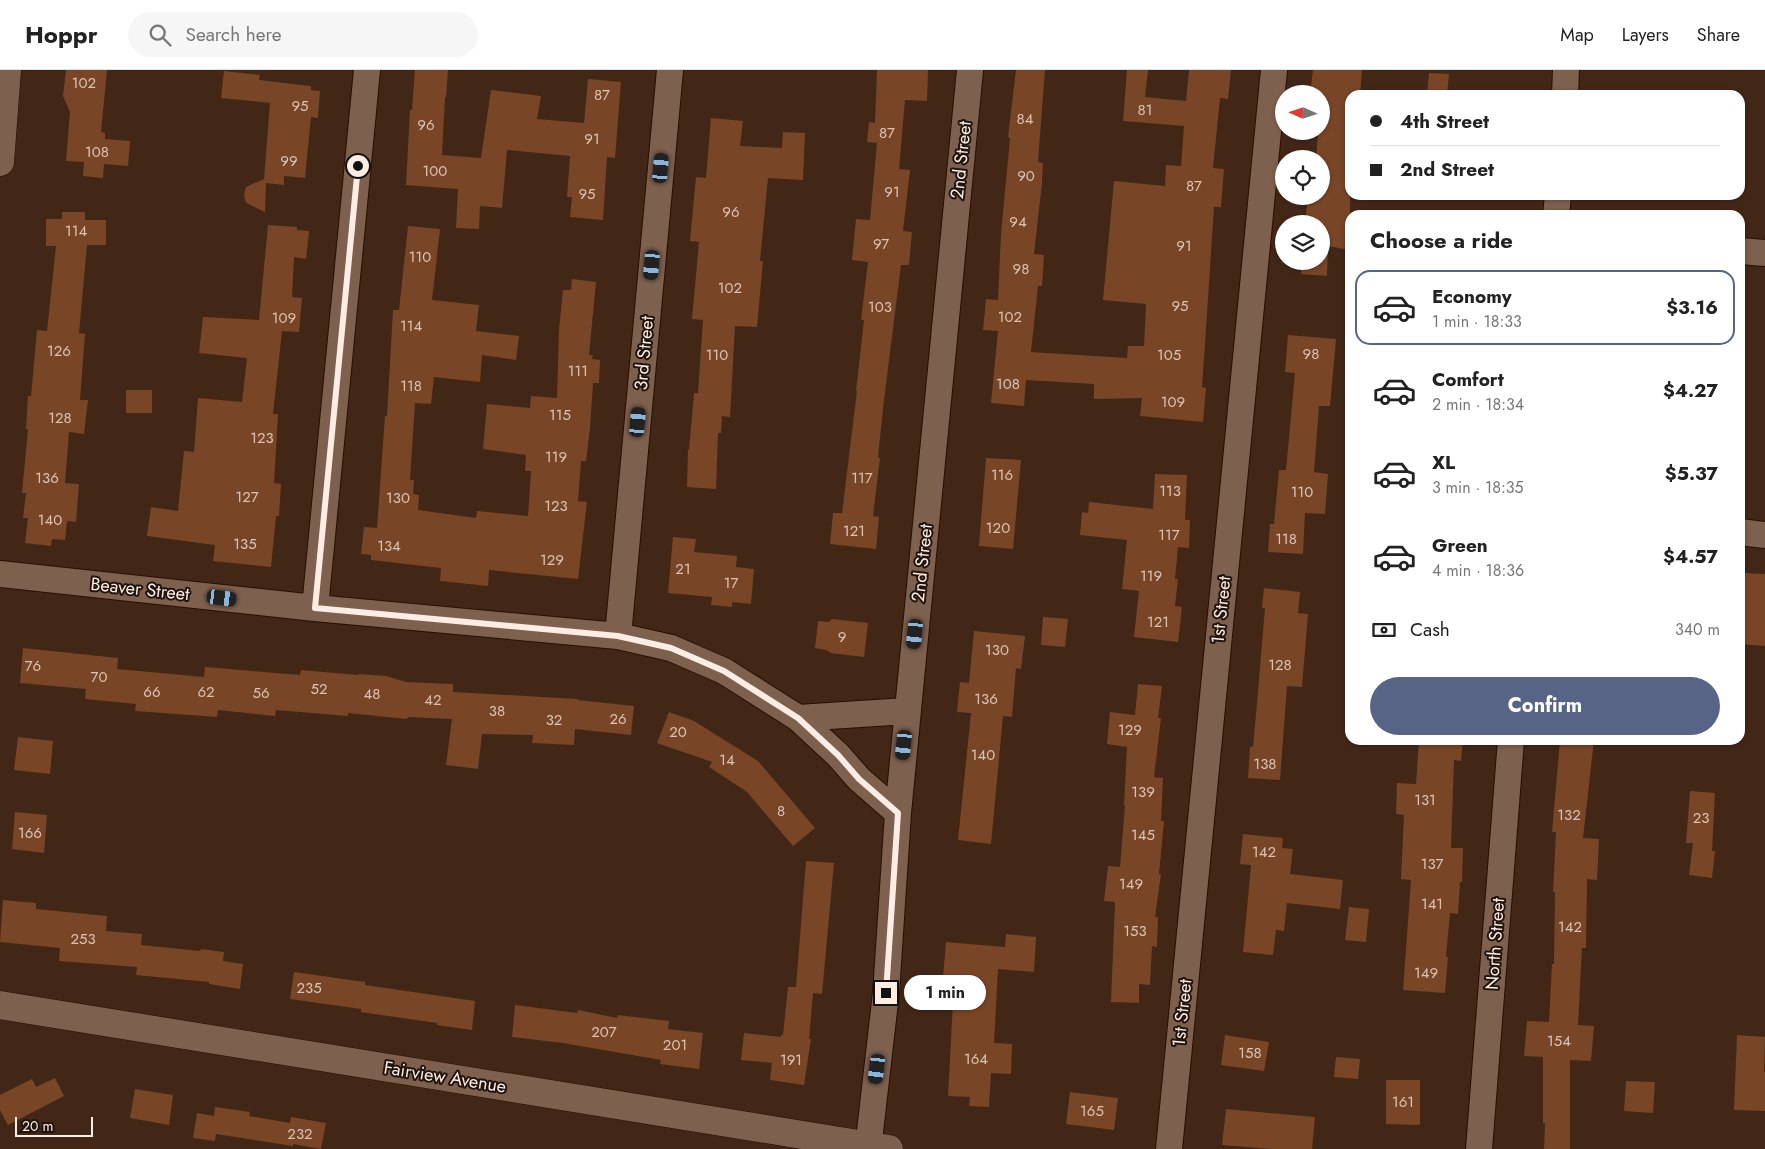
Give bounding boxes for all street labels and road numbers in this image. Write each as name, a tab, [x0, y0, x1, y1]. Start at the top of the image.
street label: 2nd Street	[944, 119, 978, 200]
street label: 3rd Street	[628, 314, 660, 391]
street label: 2nd Street	[905, 522, 939, 603]
street label: Beaver Street	[89, 571, 191, 607]
street label: 1st Street	[1205, 574, 1238, 645]
street label: North Street	[1479, 896, 1511, 991]
street label: 1st Street	[1166, 977, 1199, 1048]
street label: Fairview Avenue	[382, 1054, 508, 1100]

